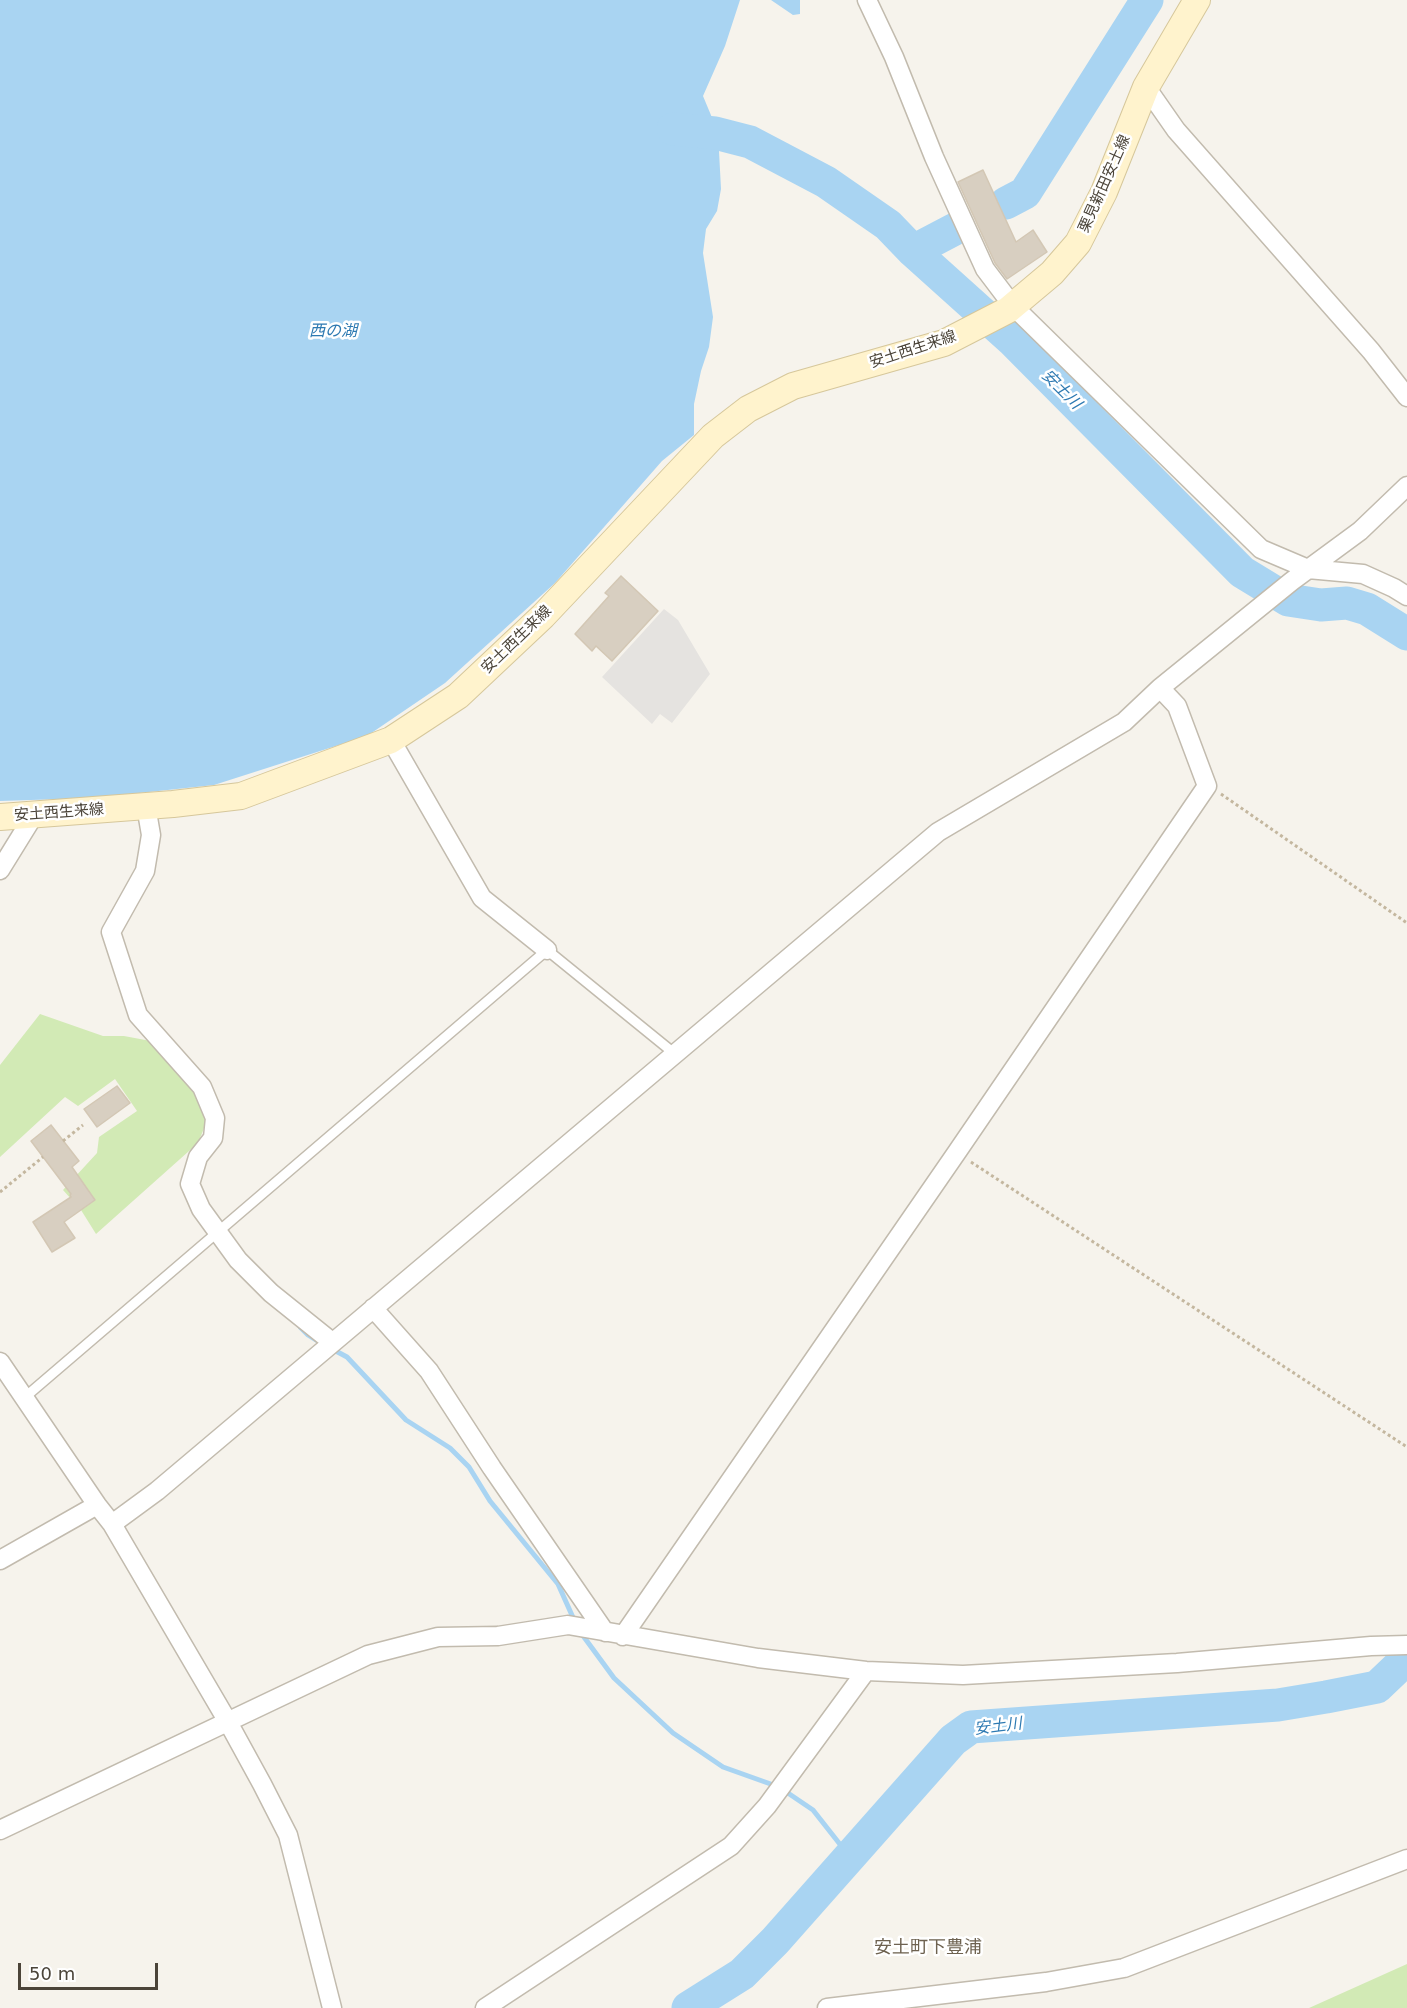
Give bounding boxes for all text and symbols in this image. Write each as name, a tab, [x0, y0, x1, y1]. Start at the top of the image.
street label: 栗見新田安土線	[1075, 132, 1135, 236]
water label: 西の湖	[309, 322, 357, 342]
street label: 安土西生来線	[867, 328, 959, 372]
water label: 安土川	[1037, 366, 1085, 414]
street label: 安土西生来線	[478, 602, 556, 678]
street label: 安土西生来線	[13, 801, 105, 825]
water label: 安土川	[973, 1715, 1023, 1739]
district label: 安土町下豊浦	[874, 1937, 982, 1959]
scale bar	[21, 1951, 160, 1989]
text: 50 m	[29, 1963, 75, 1984]

